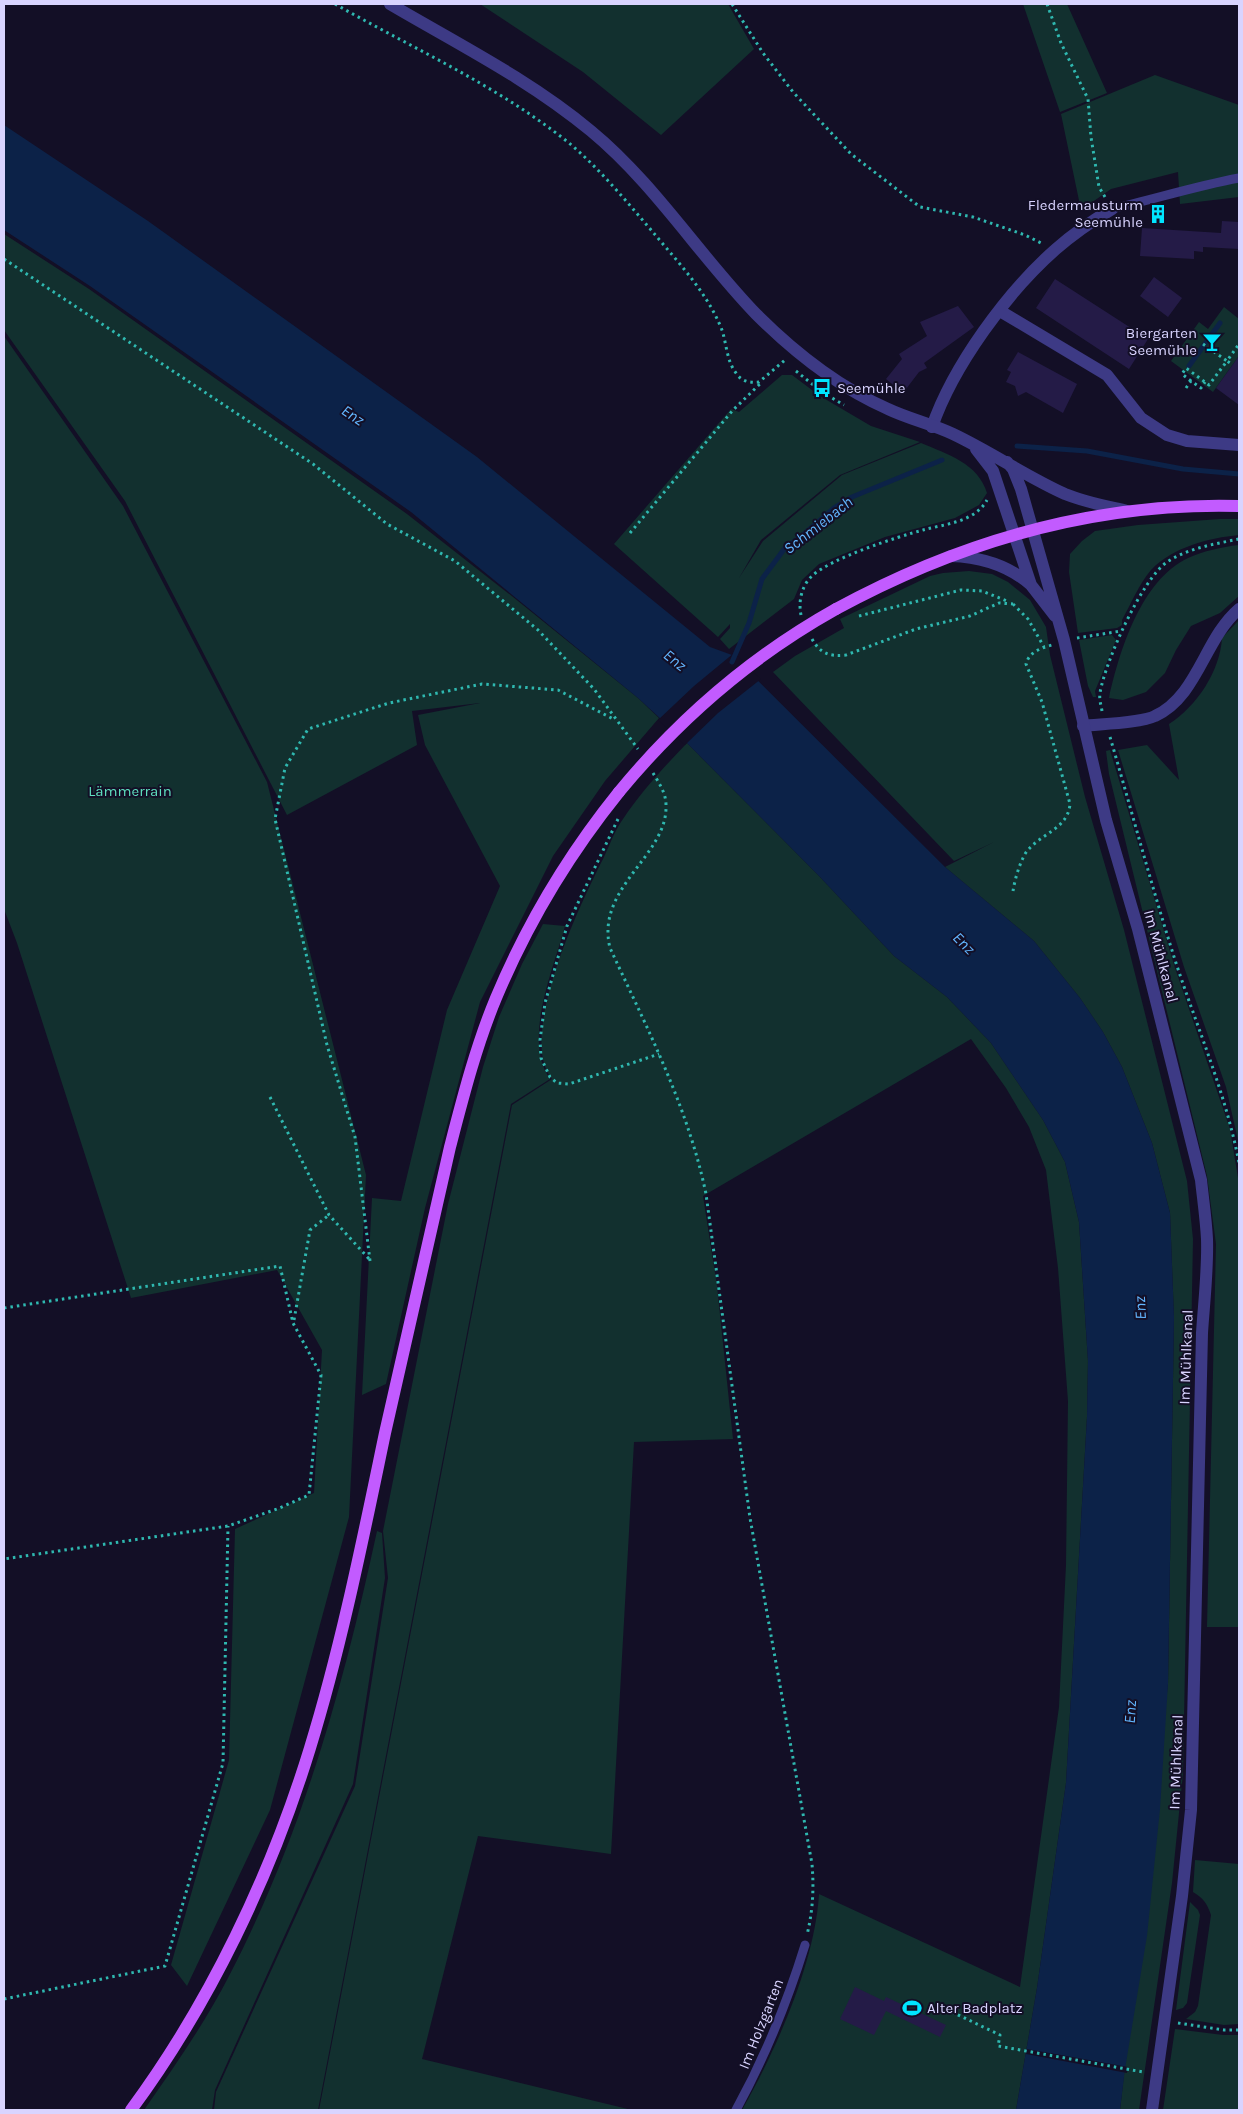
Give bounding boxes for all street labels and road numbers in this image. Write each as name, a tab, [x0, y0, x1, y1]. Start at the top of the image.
street label: Im Mühlkanal	[1140, 908, 1182, 1004]
street label: Im Mühlkanal	[1175, 1309, 1197, 1405]
street label: Im Mühlkanal	[1165, 1714, 1187, 1810]
street label: Im Holzgarten	[735, 1976, 787, 2072]

